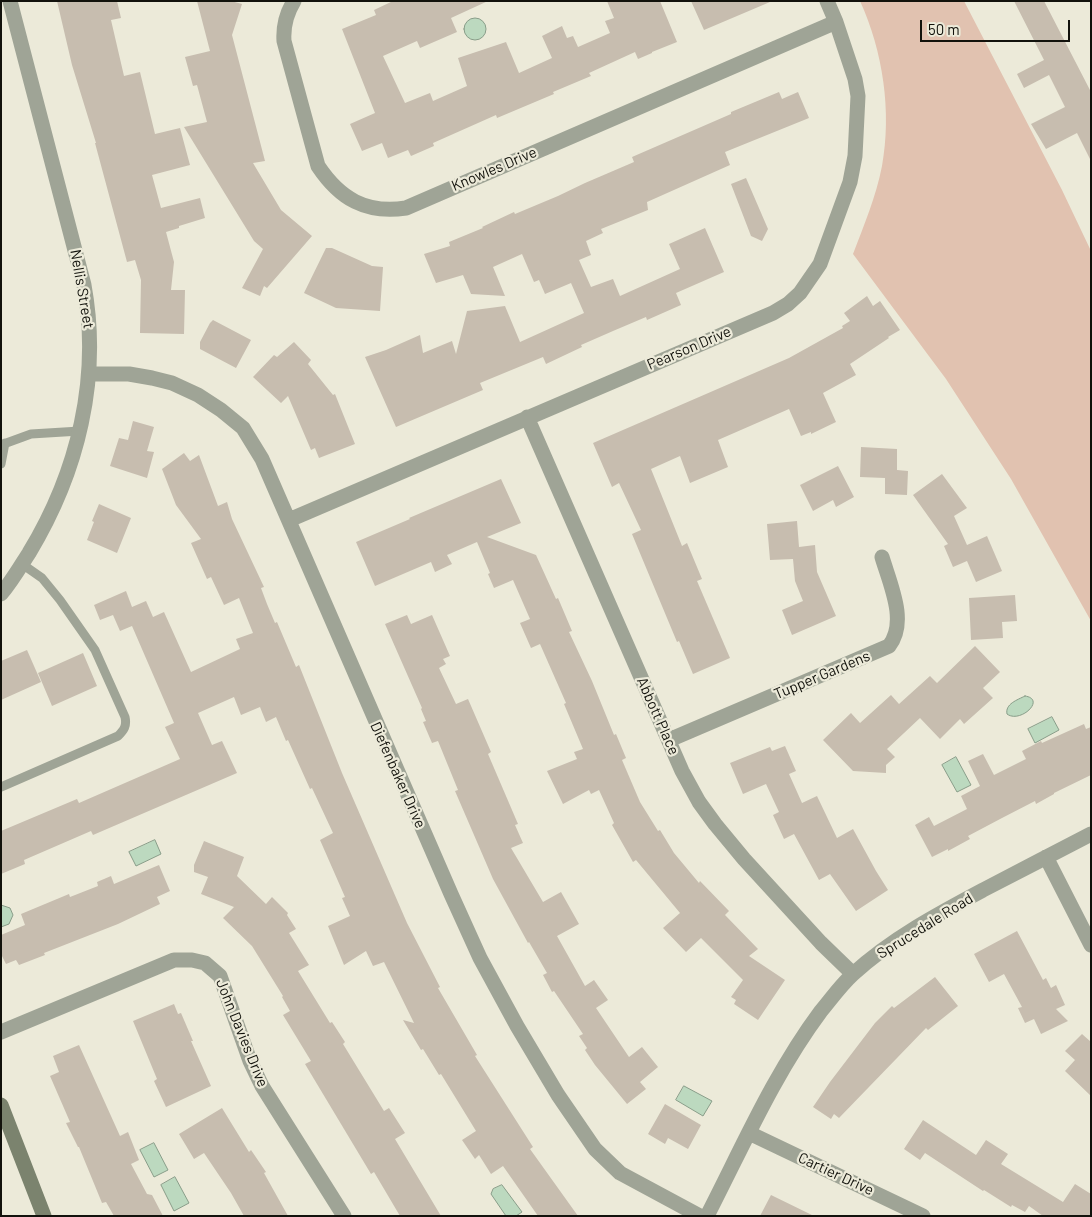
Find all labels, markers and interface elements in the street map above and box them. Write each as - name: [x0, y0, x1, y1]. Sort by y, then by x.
- scale bar: [922, 10, 1072, 42]
- text: 50 m: [928, 20, 960, 38]
- street label: Knowles Drive: [449, 143, 539, 195]
- street label: Nellis Street: [66, 248, 98, 330]
- street label: Pearson Drive: [644, 322, 734, 374]
- street label: Tupper Gardens: [771, 647, 873, 703]
- street label: Abbott Place: [633, 674, 683, 758]
- street label: Diefenbaker Drive: [366, 719, 430, 831]
- street label: Sprucedale Road: [874, 889, 976, 963]
- street label: John Davies Drive: [212, 976, 272, 1090]
- street label: Cartier Drive: [795, 1149, 877, 1199]

